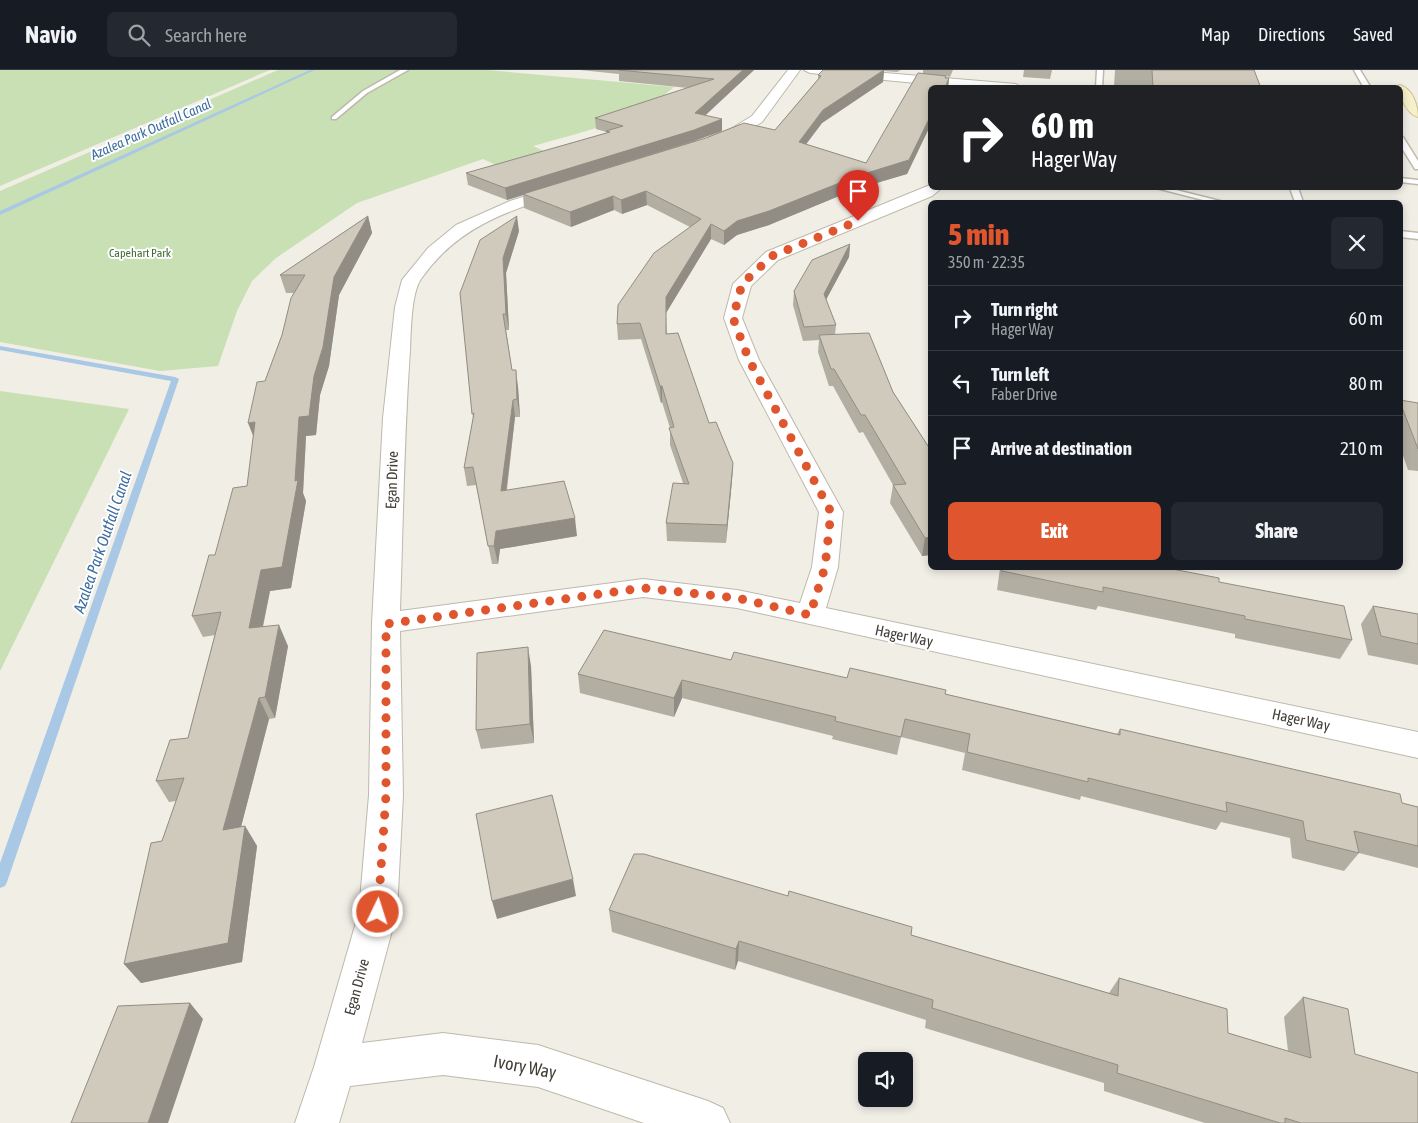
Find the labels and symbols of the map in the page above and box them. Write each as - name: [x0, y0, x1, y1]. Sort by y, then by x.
- water label: Azalea Park Outfall Canal: [87, 95, 214, 163]
- pin: [837, 170, 879, 221]
- park label: Capehart Park: [109, 246, 172, 260]
- street label: Egan Drive: [382, 451, 401, 509]
- water label: Azalea Park Outfall Canal: [69, 469, 135, 616]
- street label: Hager Way: [874, 621, 935, 650]
- street label: Hager Way: [1271, 705, 1332, 734]
- position arrow: [351, 885, 403, 937]
- street label: Egan Drive: [341, 956, 372, 1017]
- street label: Ivory Way: [492, 1050, 558, 1083]

